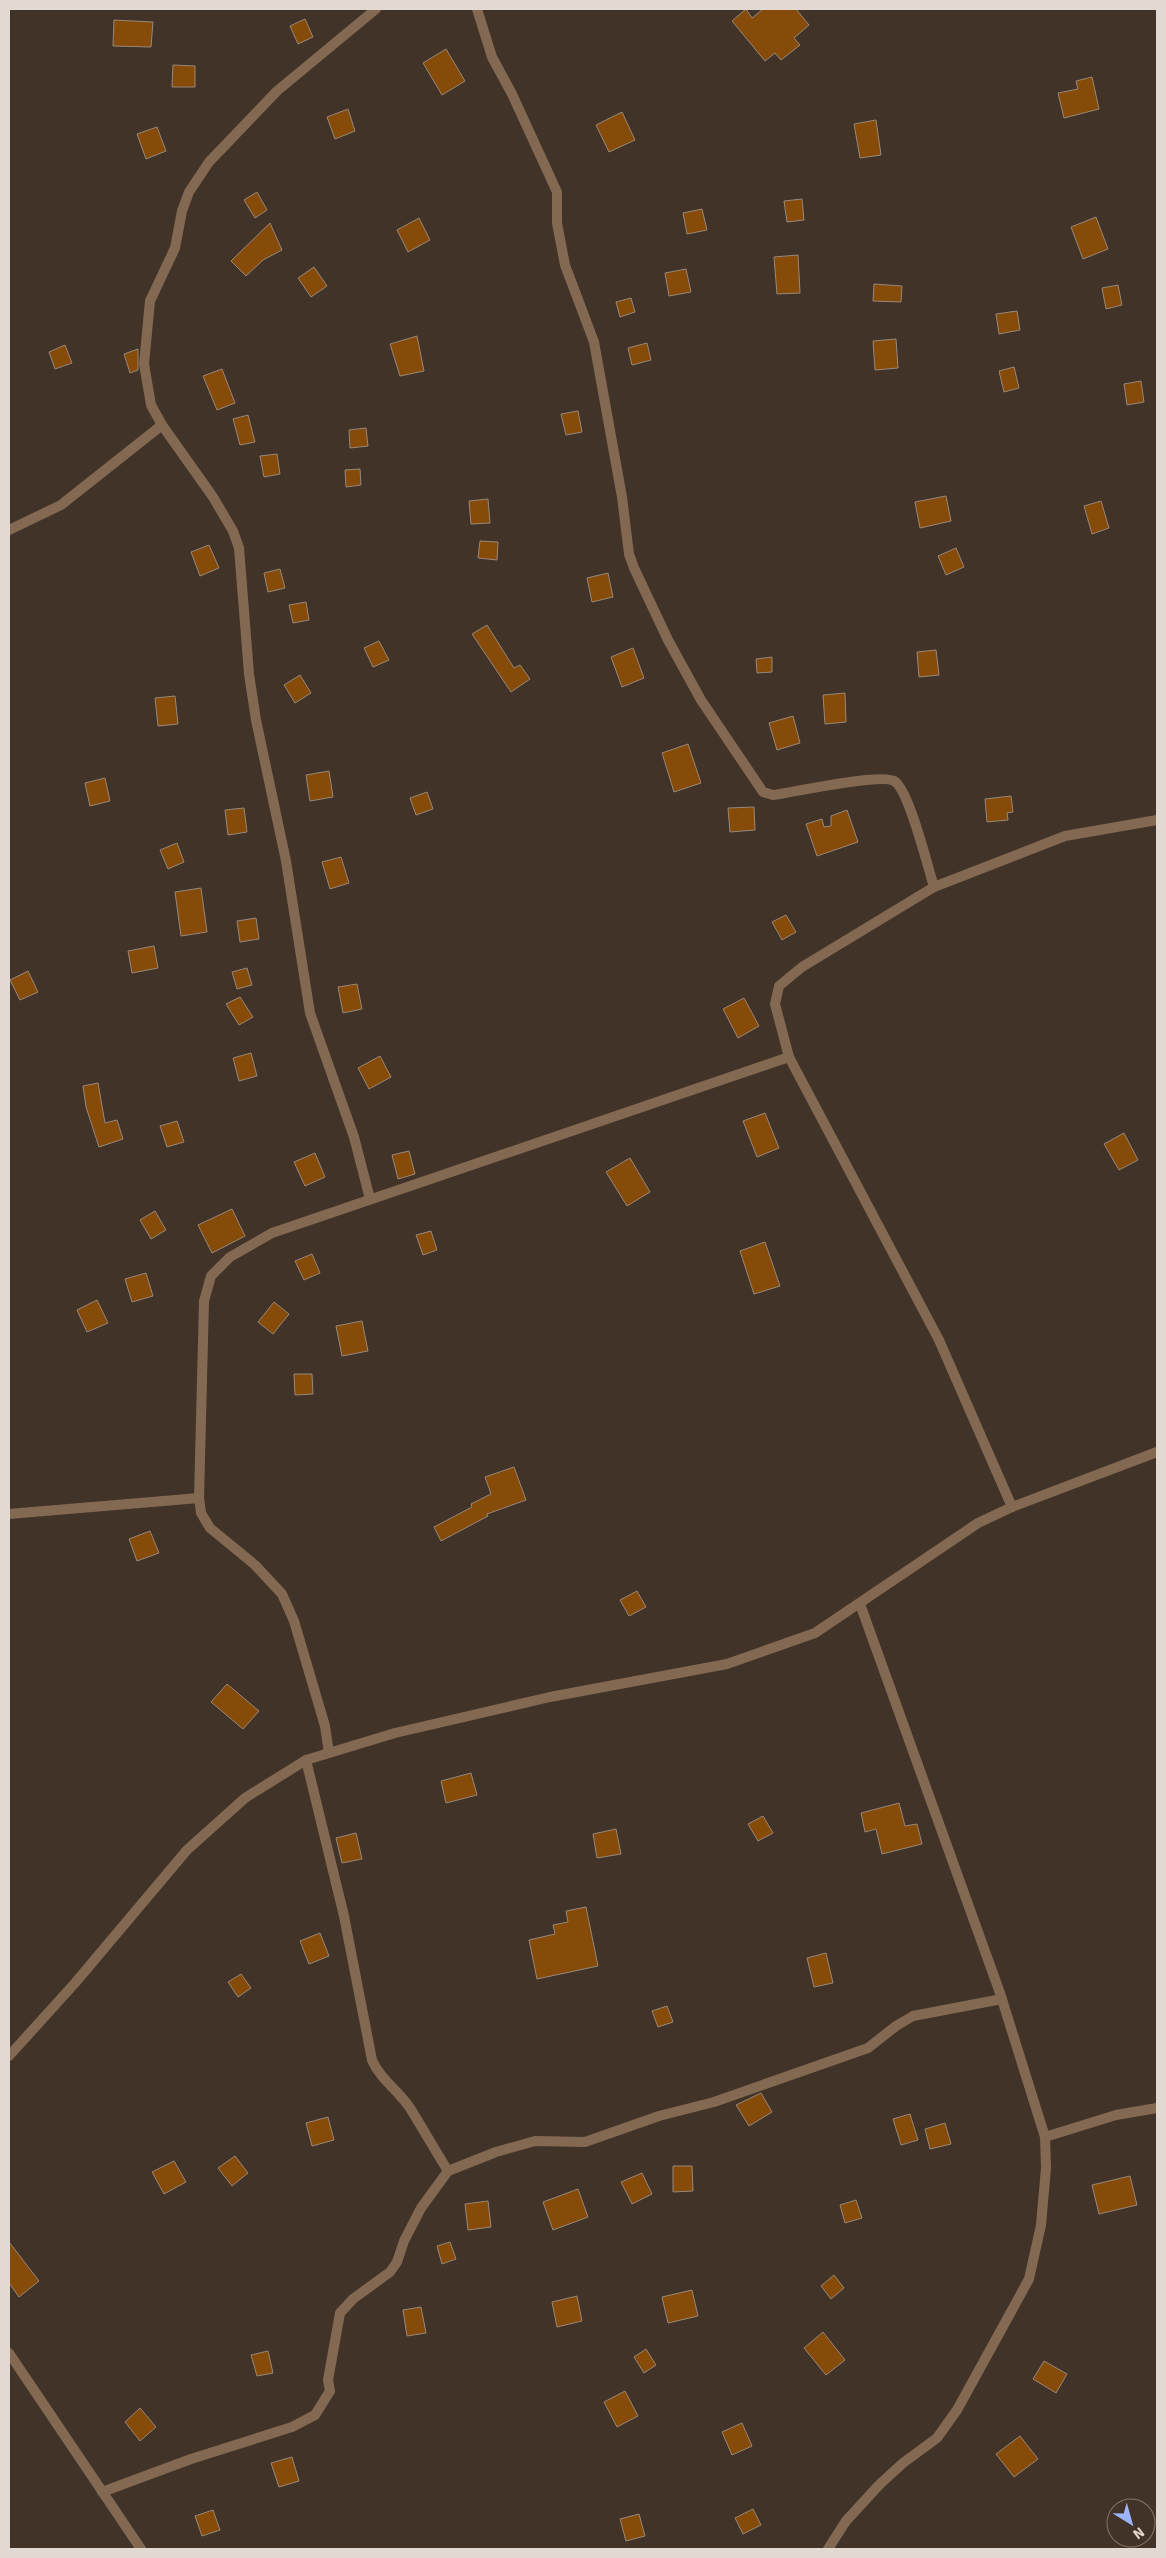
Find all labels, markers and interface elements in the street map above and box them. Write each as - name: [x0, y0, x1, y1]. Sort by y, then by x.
- north arrow: [1106, 2498, 1156, 2548]
- text: N: [1130, 2523, 1148, 2543]

